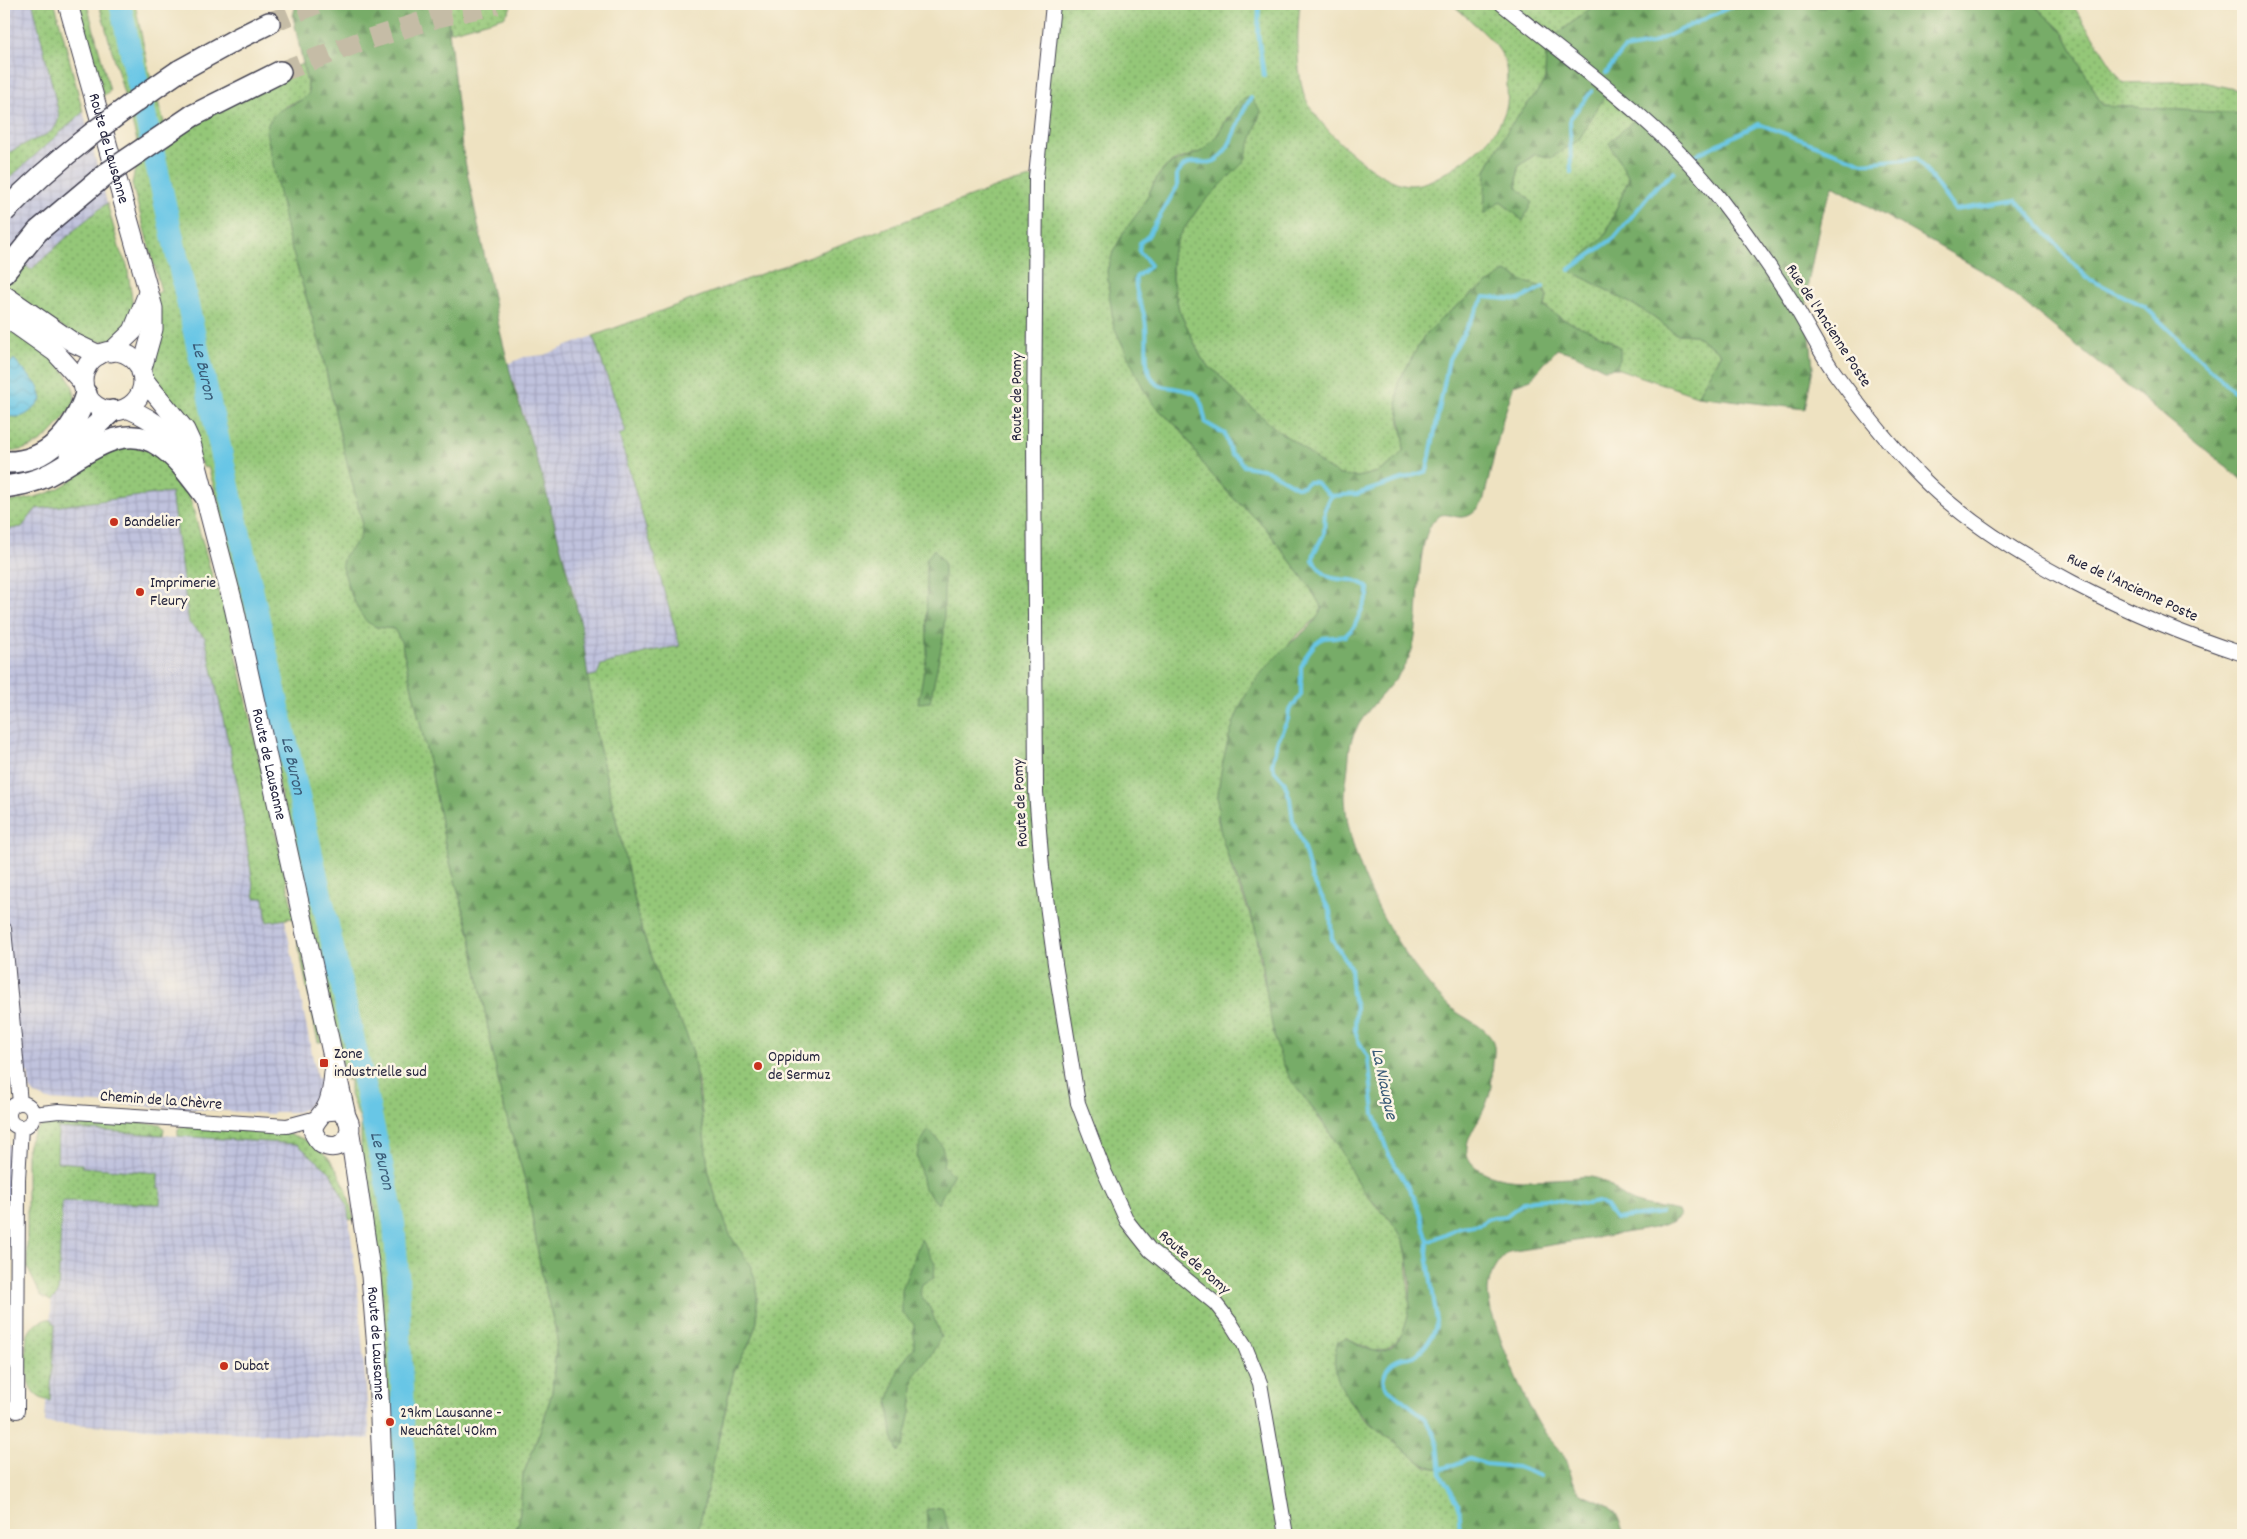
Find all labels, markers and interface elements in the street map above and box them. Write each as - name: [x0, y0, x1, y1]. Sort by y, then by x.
- street label: Route de Lausanne: [82, 91, 135, 206]
- street label: Rue de l'Ancienne Poste: [1780, 260, 1876, 392]
- water label: Le Buron: [184, 339, 222, 403]
- street label: Route de Pomy: [1006, 352, 1029, 441]
- place label: Bandelier: [124, 511, 181, 534]
- marker: Bandelier: [108, 516, 120, 528]
- street label: Rue de l'Ancienne Poste: [2063, 547, 2201, 629]
- place label: Imprimerie Fleury: [150, 572, 216, 613]
- marker: Imprimerie Fleury: [134, 586, 146, 598]
- street label: Route de Lausanne: [245, 706, 292, 822]
- water label: Le Buron: [273, 734, 311, 798]
- street label: Route de Pomy: [1007, 758, 1035, 848]
- place label: Zone industrielle sud: [334, 1043, 427, 1084]
- place label: Oppidum de Sermuz: [768, 1046, 830, 1087]
- water label: La Niauque: [1363, 1046, 1403, 1123]
- marker: Zone industrielle sud: [318, 1057, 330, 1069]
- marker: Oppidum de Sermuz: [752, 1060, 764, 1072]
- street label: Chemin de la Chèvre: [99, 1085, 223, 1117]
- water label: Le Buron: [363, 1129, 400, 1193]
- street label: Route de Pomy: [1153, 1225, 1235, 1301]
- street label: Route de Lausanne: [360, 1286, 391, 1401]
- place label: Dubat: [234, 1355, 270, 1378]
- marker: Dubat: [218, 1360, 230, 1372]
- place label: 29km Lausanne - Neuchâtel 40km: [400, 1402, 502, 1443]
- marker: 29km Lausanne - Neuchâtel 40km: [384, 1416, 396, 1428]

